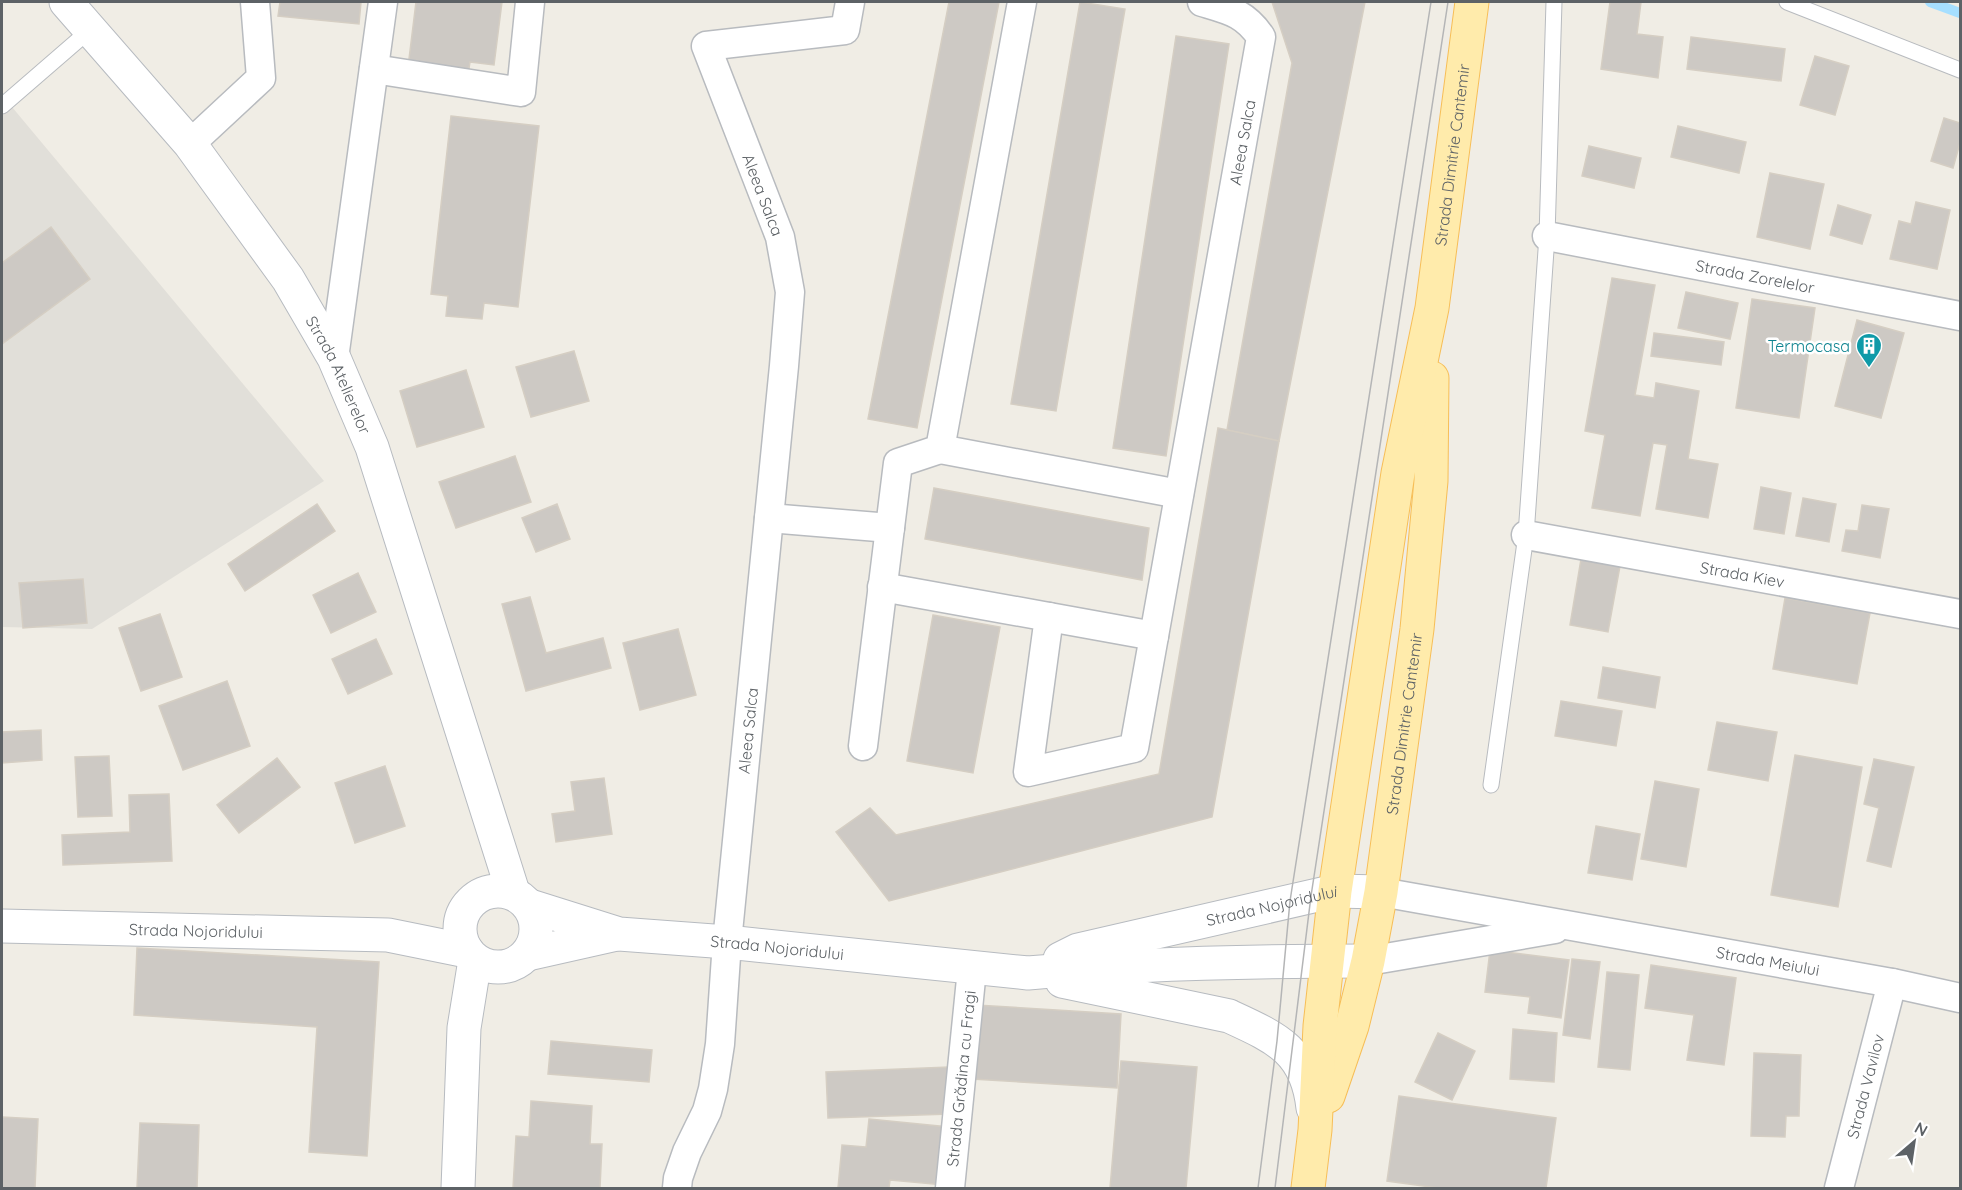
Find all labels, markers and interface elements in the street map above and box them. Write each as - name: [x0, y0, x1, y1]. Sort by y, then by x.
- street label: Strada Dimitrie Cantemir: [1430, 63, 1474, 247]
- street label: Aleea Salca: [1225, 98, 1260, 187]
- street label: Aleea Salca: [738, 151, 788, 239]
- street label: Strada Zorelelor: [1694, 255, 1816, 298]
- street label: Strada Atelierelor: [302, 312, 375, 437]
- building icon: Termocasa: [1854, 331, 1884, 369]
- place label: Termocasa: [1767, 336, 1850, 356]
- street label: Strada Kiev: [1699, 557, 1786, 592]
- street label: Strada Dimitrie Cantemir: [1382, 632, 1426, 816]
- street label: Aleea Salca: [734, 687, 762, 775]
- street label: Strada Nojoridului: [1204, 881, 1337, 930]
- street label: Strada Nojoridului: [129, 919, 263, 942]
- street label: Strada Nojoridului: [710, 931, 845, 964]
- street label: Strada Meiului: [1715, 942, 1821, 980]
- street label: Strada Grădina cu Fragi: [942, 990, 980, 1168]
- street label: Strada Vavilov: [1842, 1032, 1888, 1141]
- north arrow: [1884, 1112, 1944, 1172]
- text: N: [1911, 1117, 1931, 1140]

